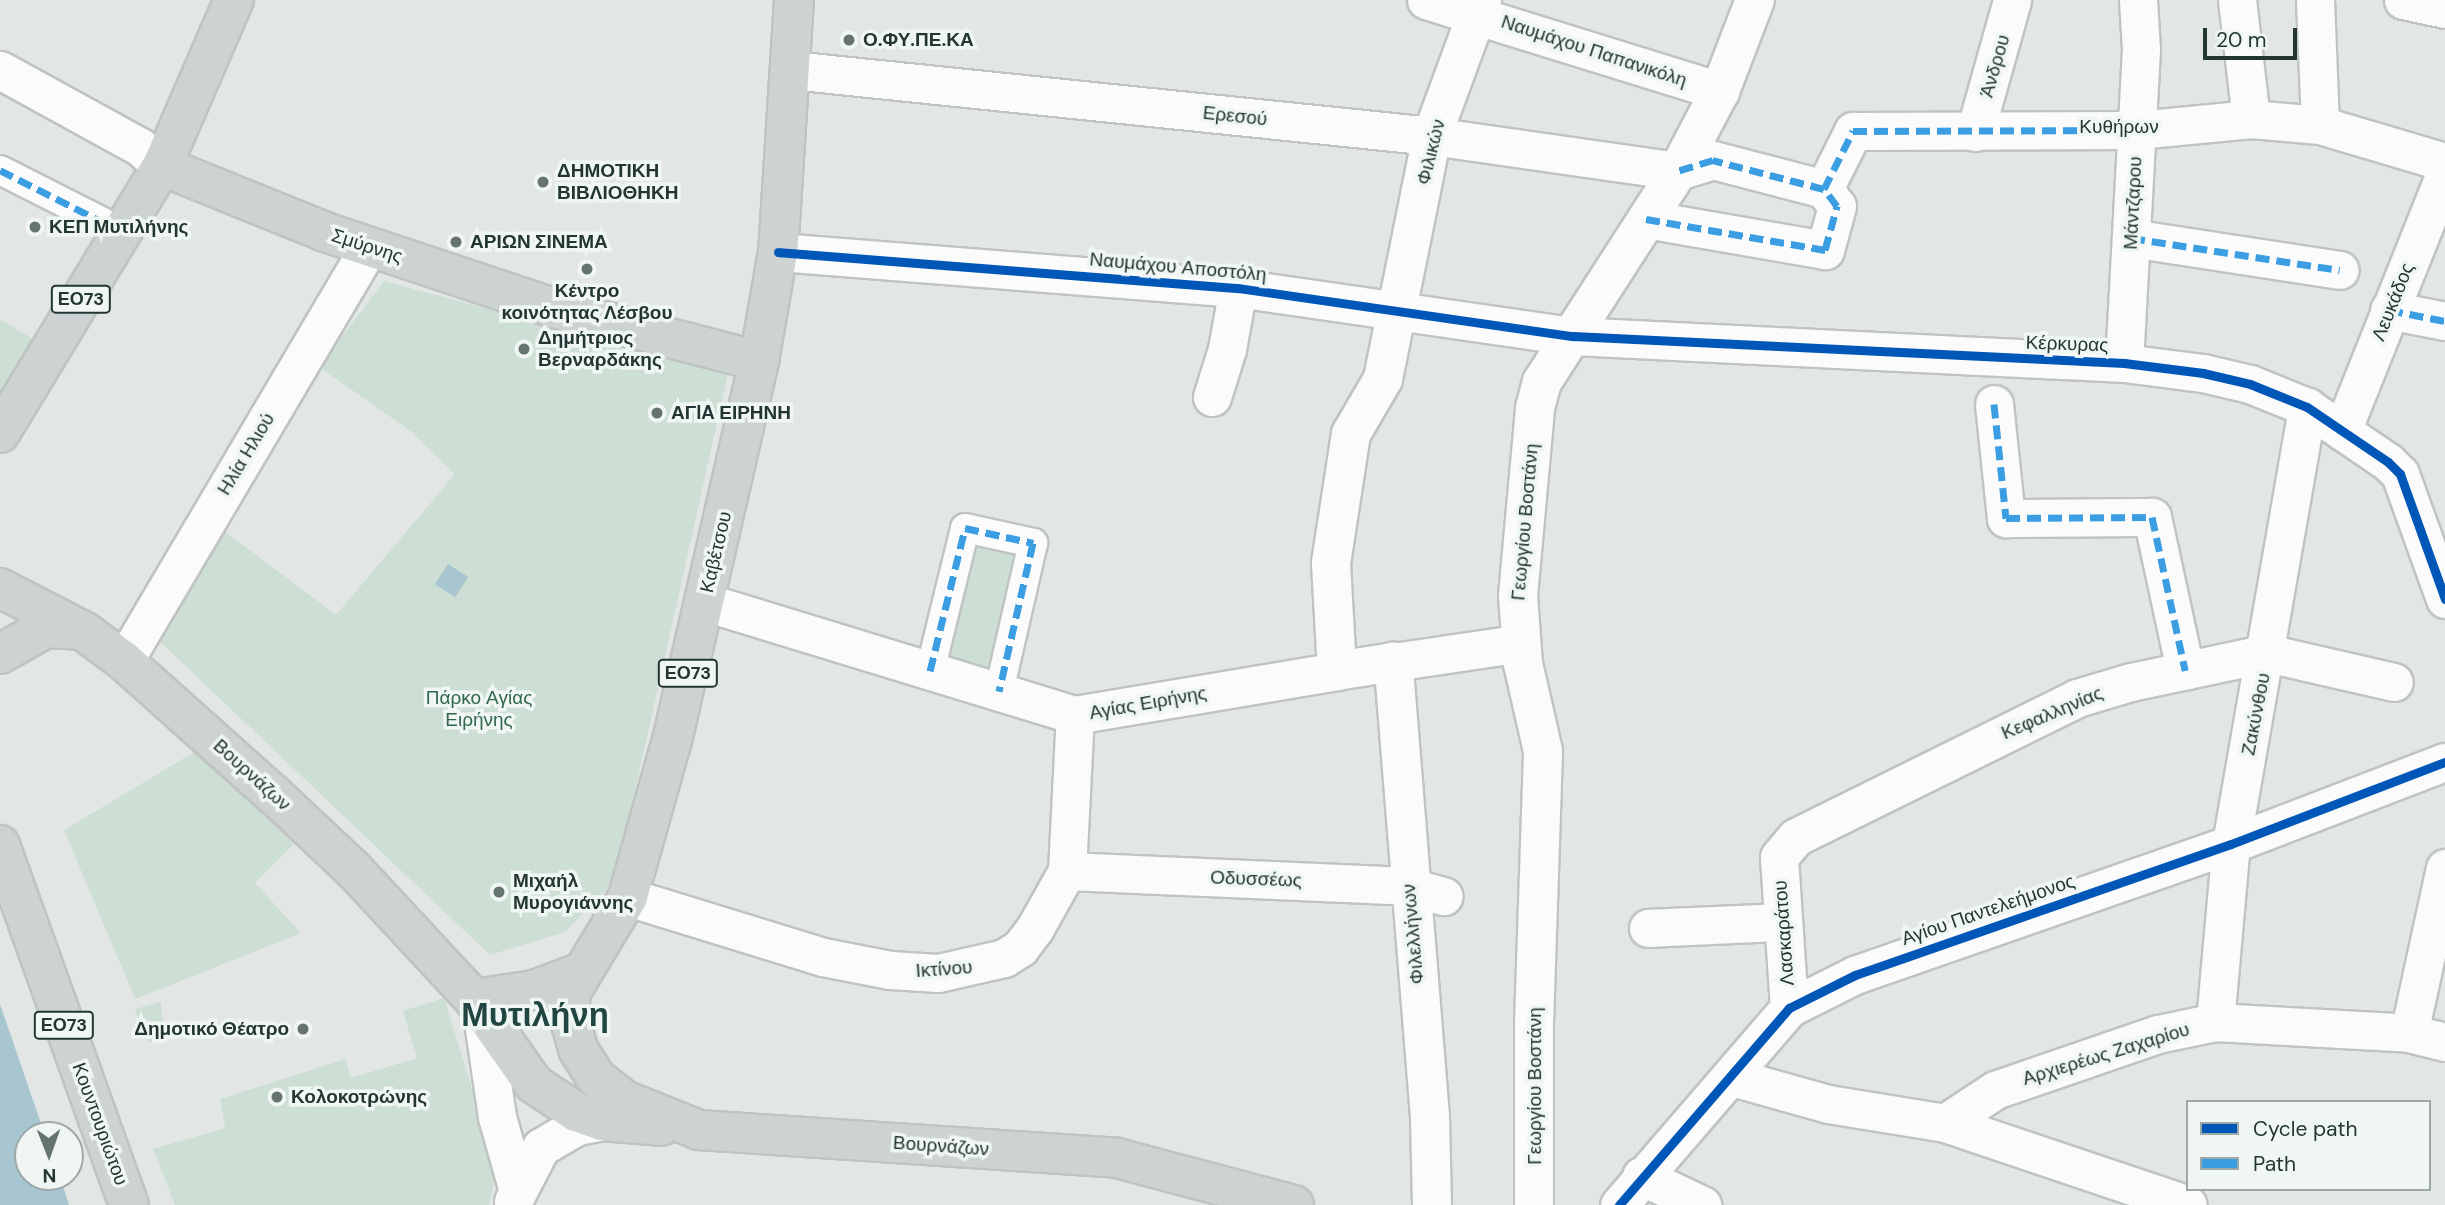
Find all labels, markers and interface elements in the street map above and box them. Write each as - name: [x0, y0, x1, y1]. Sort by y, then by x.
- street label: Ναυμάχου Παπανικόλη: [1498, 10, 1690, 92]
- scale bar: [2207, 14, 2302, 58]
- text: 20 m: [2216, 26, 2267, 54]
- place label: Ο.ΦΥ.ΠΕ.ΚΑ: [863, 29, 974, 51]
- marker: Ο.ΦΥ.ΠΕ.ΚΑ: [841, 32, 857, 48]
- street label: Άνδρου: [1975, 32, 2015, 100]
- street label: Ερεσού: [1202, 101, 1268, 131]
- street label: Κυθήρων: [2079, 116, 2159, 138]
- street label: Φιλικών: [1412, 117, 1450, 187]
- street label: Μάντζαρου: [2119, 156, 2147, 250]
- place label: ΔΗΜΟΤΙΚΗ ΒΙΒΛΙΟΘΗΚΗ: [557, 160, 678, 204]
- marker: ΔΗΜΟΤΙΚΗ ΒΙΒΛΙΟΘΗΚΗ: [535, 174, 551, 190]
- place label: ΚΕΠ Μυτιλήνης: [49, 216, 188, 238]
- marker: ΚΕΠ Μυτιλήνης: [27, 219, 43, 235]
- street label: Σμύρνης: [329, 224, 405, 268]
- place label: ΑΡΙΩΝ ΣΙΝΕΜΑ: [470, 231, 608, 253]
- marker: ΑΡΙΩΝ ΣΙΝΕΜΑ: [448, 234, 464, 250]
- street label: Ναυμάχου Αποστόλη: [1089, 248, 1267, 286]
- street label: Λευκάδος: [2367, 260, 2419, 344]
- marker: Κέντρο κοινότητας Λέσβου: [579, 261, 595, 277]
- place label: Κέντρο κοινότητας Λέσβου: [501, 280, 673, 324]
- road number: ΕΟ73: [50, 284, 112, 314]
- place label: Δημήτριος Βερναρδάκης: [538, 327, 662, 371]
- street label: Κέρκυρας: [2025, 331, 2109, 357]
- marker: Δημήτριος Βερναρδάκης: [516, 341, 532, 357]
- place label: ΑΓIA ΕΙΡΗΝΗ: [671, 402, 791, 424]
- marker: ΑΓIA ΕΙΡΗΝΗ: [649, 405, 665, 421]
- street label: Ηλία Ηλιού: [213, 409, 279, 499]
- street label: Γεωργίου Βοστάνη: [1507, 443, 1543, 601]
- street label: Καβέτσου: [696, 509, 736, 595]
- road number: ΕΟ73: [656, 658, 720, 688]
- street label: Ζακύνθου: [2237, 671, 2275, 757]
- street label: Αγίας Ειρήνης: [1088, 681, 1208, 725]
- street label: Κεφαλληνίας: [1998, 681, 2106, 745]
- park label: Πάρκο Αγίας Ειρήνης: [426, 687, 532, 731]
- street label: Βουρνάζων: [209, 734, 295, 816]
- street label: Οδυσσέως: [1210, 866, 1302, 892]
- place label: Μιχαήλ Μυρογιάννης: [513, 870, 633, 914]
- street label: Αγίου Παντελεήμονος: [1898, 870, 2078, 950]
- street label: Λασκαράτου: [1769, 880, 1799, 986]
- street label: Φιλελλήνων: [1397, 883, 1429, 985]
- marker: Μιχαήλ Μυρογιάννης: [491, 884, 507, 900]
- street label: Ικτίνου: [915, 956, 973, 982]
- district label: Μυτιλήνη: [461, 995, 609, 1035]
- street label: Γεωργίου Βοστάνη: [1524, 1007, 1546, 1165]
- road number: ΕΟ73: [32, 1010, 96, 1040]
- place label: Δημοτικό Θέατρο: [134, 1018, 289, 1040]
- street label: Αρχιερέως Ζαχαρίου: [2020, 1018, 2192, 1090]
- marker: Δημοτικό Θέατρο: [295, 1021, 311, 1037]
- street label: Κουντουριώτου: [67, 1060, 133, 1188]
- place label: Κολοκοτρώνης: [291, 1086, 427, 1108]
- marker: Κολοκοτρώνης: [269, 1089, 285, 1105]
- legend: [2186, 1100, 2431, 1191]
- text: Cycle path: [2253, 1115, 2358, 1143]
- north arrow: [14, 1121, 84, 1191]
- street label: Βουρνάζων: [892, 1131, 990, 1161]
- text: Path: [2253, 1150, 2296, 1178]
- text: N: [42, 1163, 56, 1188]

